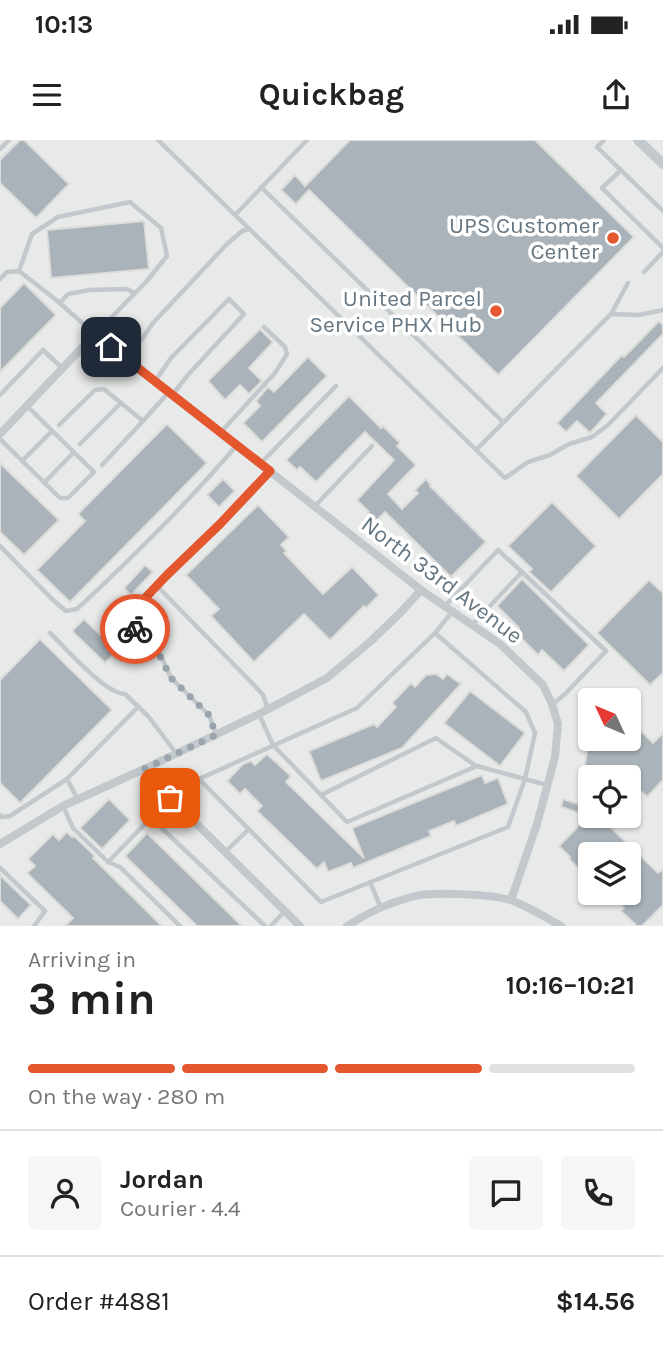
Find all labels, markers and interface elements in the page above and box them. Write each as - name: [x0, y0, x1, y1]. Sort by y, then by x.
- text: 10:13: [35, 9, 93, 40]
- icon: menu: [28, 76, 66, 114]
- text: Quickbag: [259, 76, 404, 113]
- icon: share: [597, 76, 635, 114]
- place label: UPS Customer Center: [449, 212, 600, 265]
- marker: UPS Customer Center: [605, 230, 621, 246]
- place label: United Parcel Service PHX Hub: [309, 285, 482, 338]
- marker: United Parcel Service PHX Hub: [488, 303, 504, 319]
- pin: [81, 317, 141, 377]
- icon: home: [92, 328, 130, 366]
- street label: North 33rd Avenue: [356, 511, 528, 649]
- courier: [100, 594, 170, 664]
- icon: bike: [116, 610, 154, 648]
- north arrow: [578, 688, 640, 751]
- map controls: [578, 688, 641, 905]
- button: locate: [578, 765, 641, 828]
- pin: [140, 768, 200, 828]
- icon: bag: [151, 779, 189, 817]
- button: layers: [578, 842, 641, 905]
- text: Arriving in: [28, 946, 136, 973]
- text: 10:16–10:21: [506, 970, 635, 1001]
- text: 3 min: [28, 972, 156, 1026]
- text: On the way · 280 m: [28, 1083, 225, 1110]
- button: person: [28, 1156, 102, 1230]
- button: chat: [469, 1156, 543, 1230]
- button: phone: [561, 1156, 635, 1230]
- text: Jordan: [120, 1164, 204, 1195]
- text: Courier · 4.4: [120, 1195, 241, 1222]
- text: Order #4881: [28, 1286, 170, 1317]
- text: $14.56: [556, 1286, 635, 1317]

